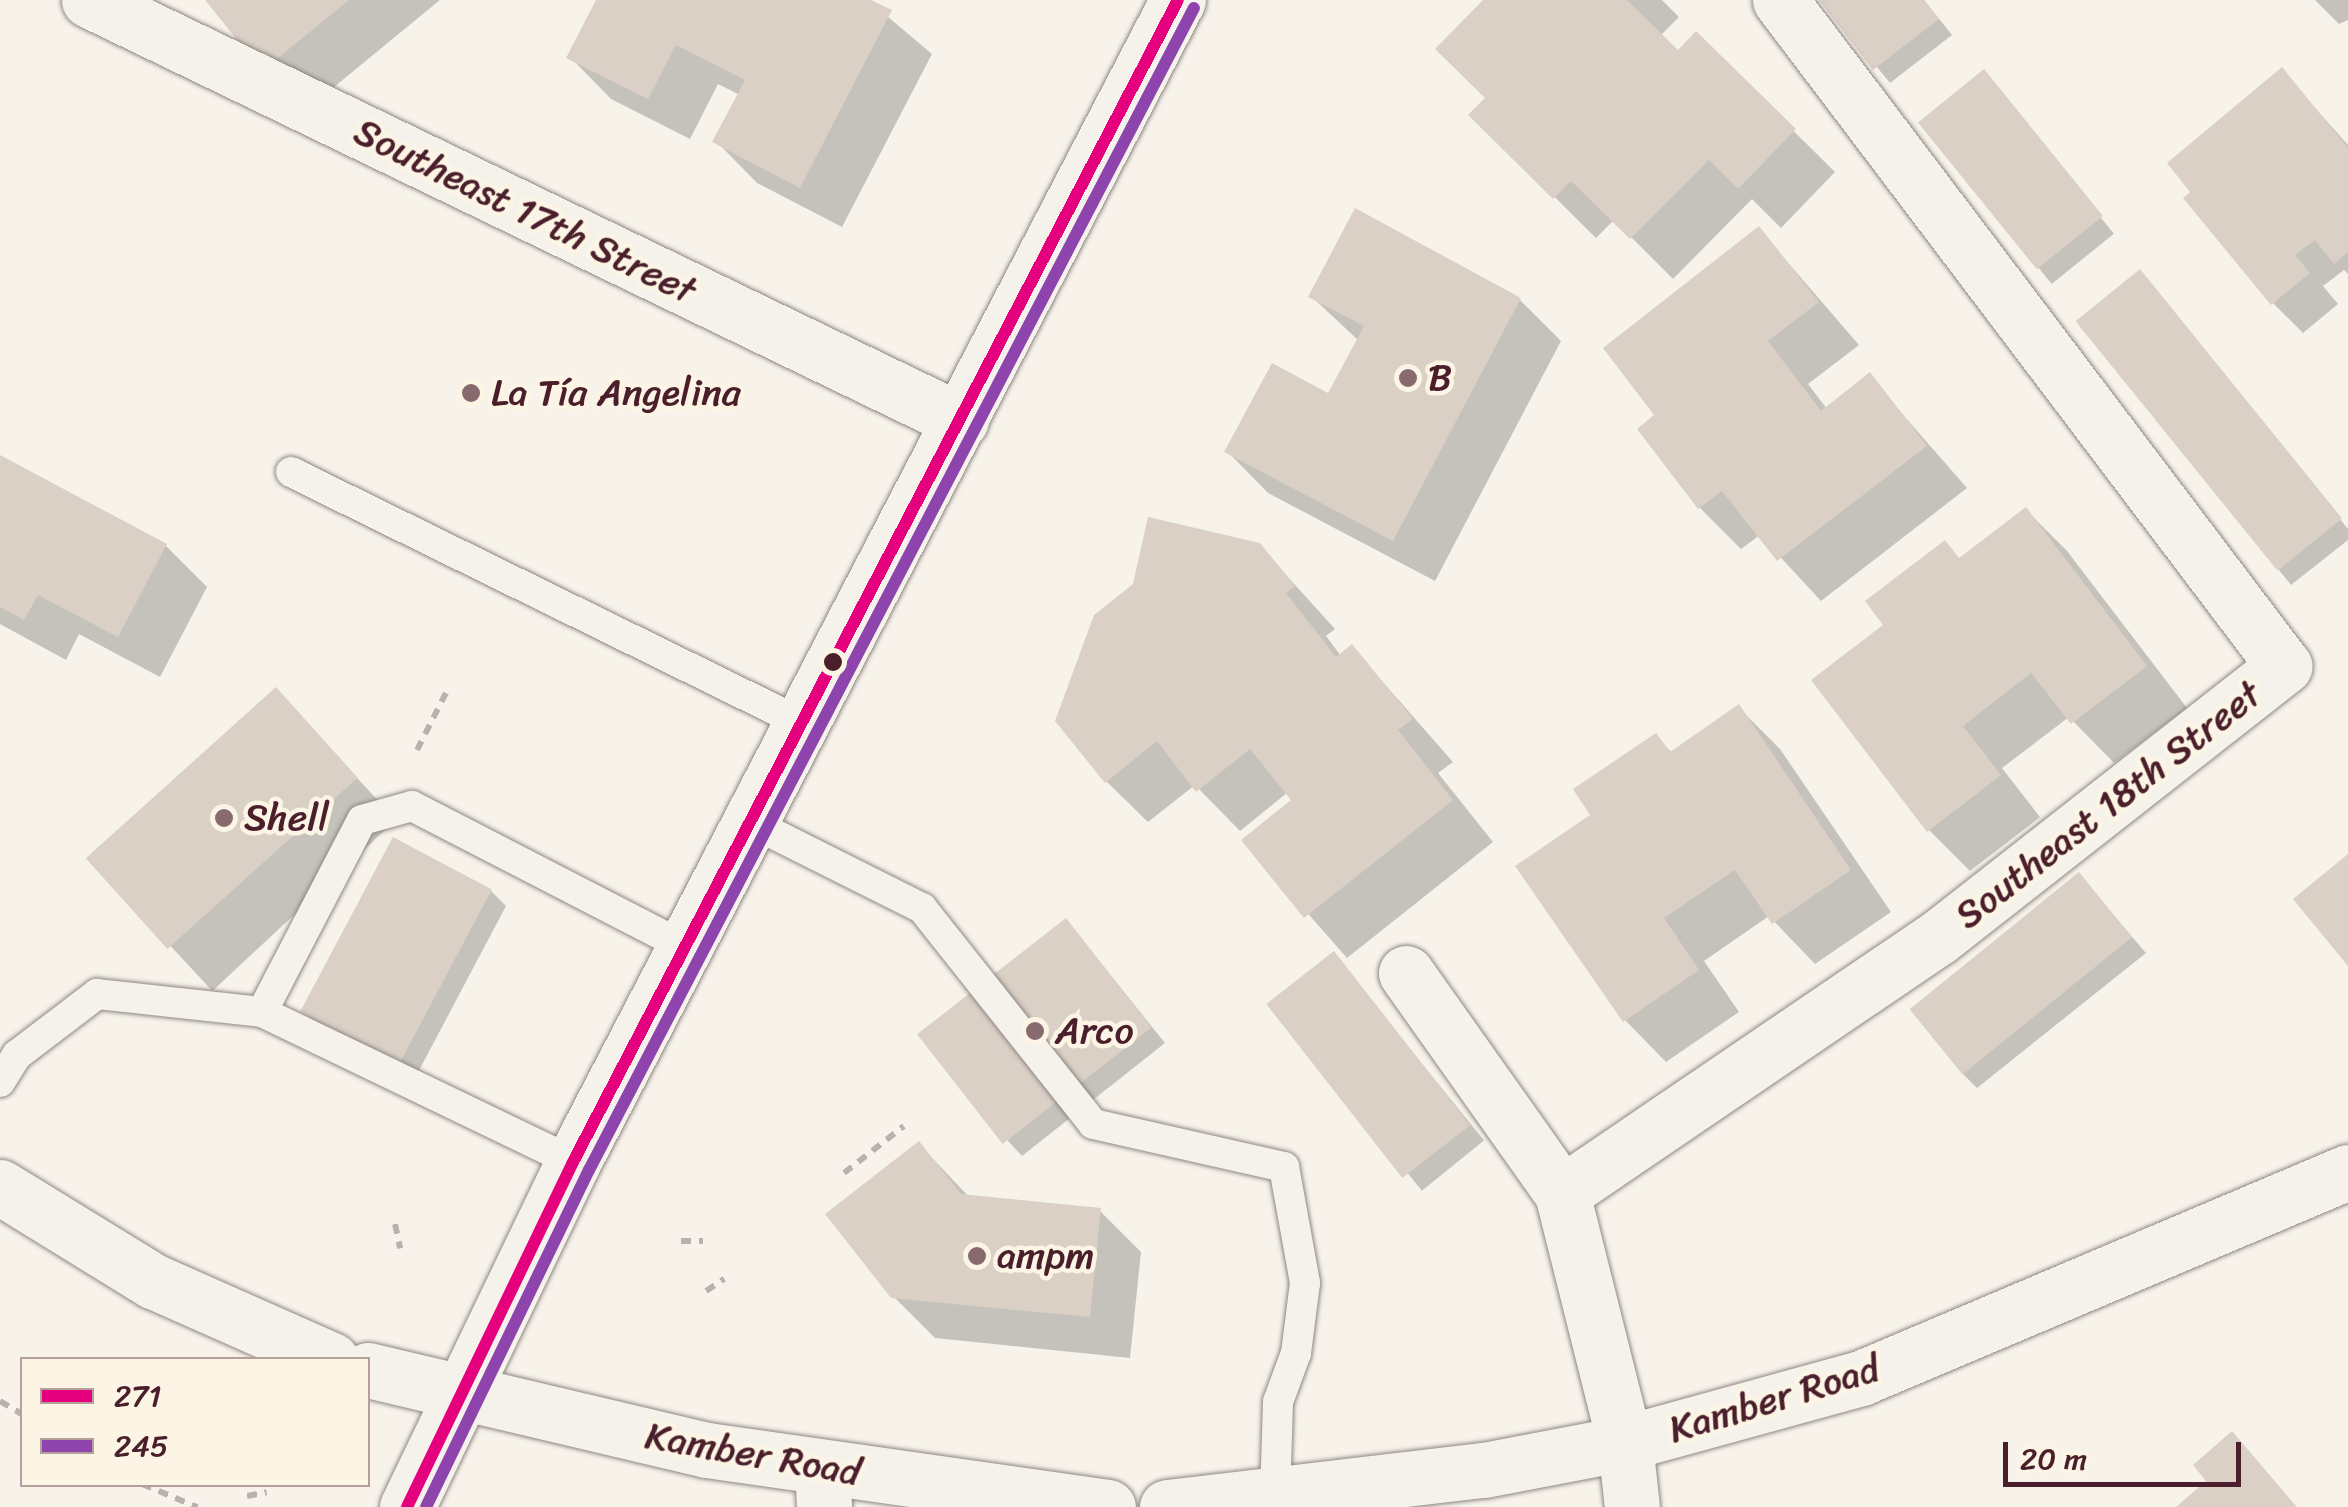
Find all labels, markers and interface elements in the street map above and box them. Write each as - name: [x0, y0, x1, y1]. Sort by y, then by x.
- street label: Southeast 17th Street: [347, 108, 703, 314]
- place label: B: [1428, 355, 1452, 401]
- marker: B: [1397, 367, 1419, 389]
- place label: La Tía Angelina: [491, 370, 743, 416]
- marker: La Tía Angelina: [460, 382, 482, 404]
- unlabelled marker: [823, 652, 843, 672]
- street label: Southeast 18th Street: [1946, 671, 2270, 939]
- place label: Shell: [244, 795, 329, 841]
- marker: Shell: [213, 807, 235, 829]
- place label: Arco: [1055, 1008, 1134, 1054]
- marker: Arco: [1024, 1020, 1046, 1042]
- place label: ampm: [997, 1233, 1095, 1279]
- marker: ampm: [966, 1245, 988, 1267]
- street label: Kamber Road: [1663, 1345, 1885, 1453]
- legend: [20, 1357, 370, 1487]
- text: 271: [114, 1369, 161, 1423]
- street label: Kamber Road: [642, 1413, 864, 1495]
- text: 245: [114, 1419, 168, 1473]
- scale bar: [2008, 1422, 2246, 1484]
- text: 20 m: [2020, 1432, 2087, 1486]

